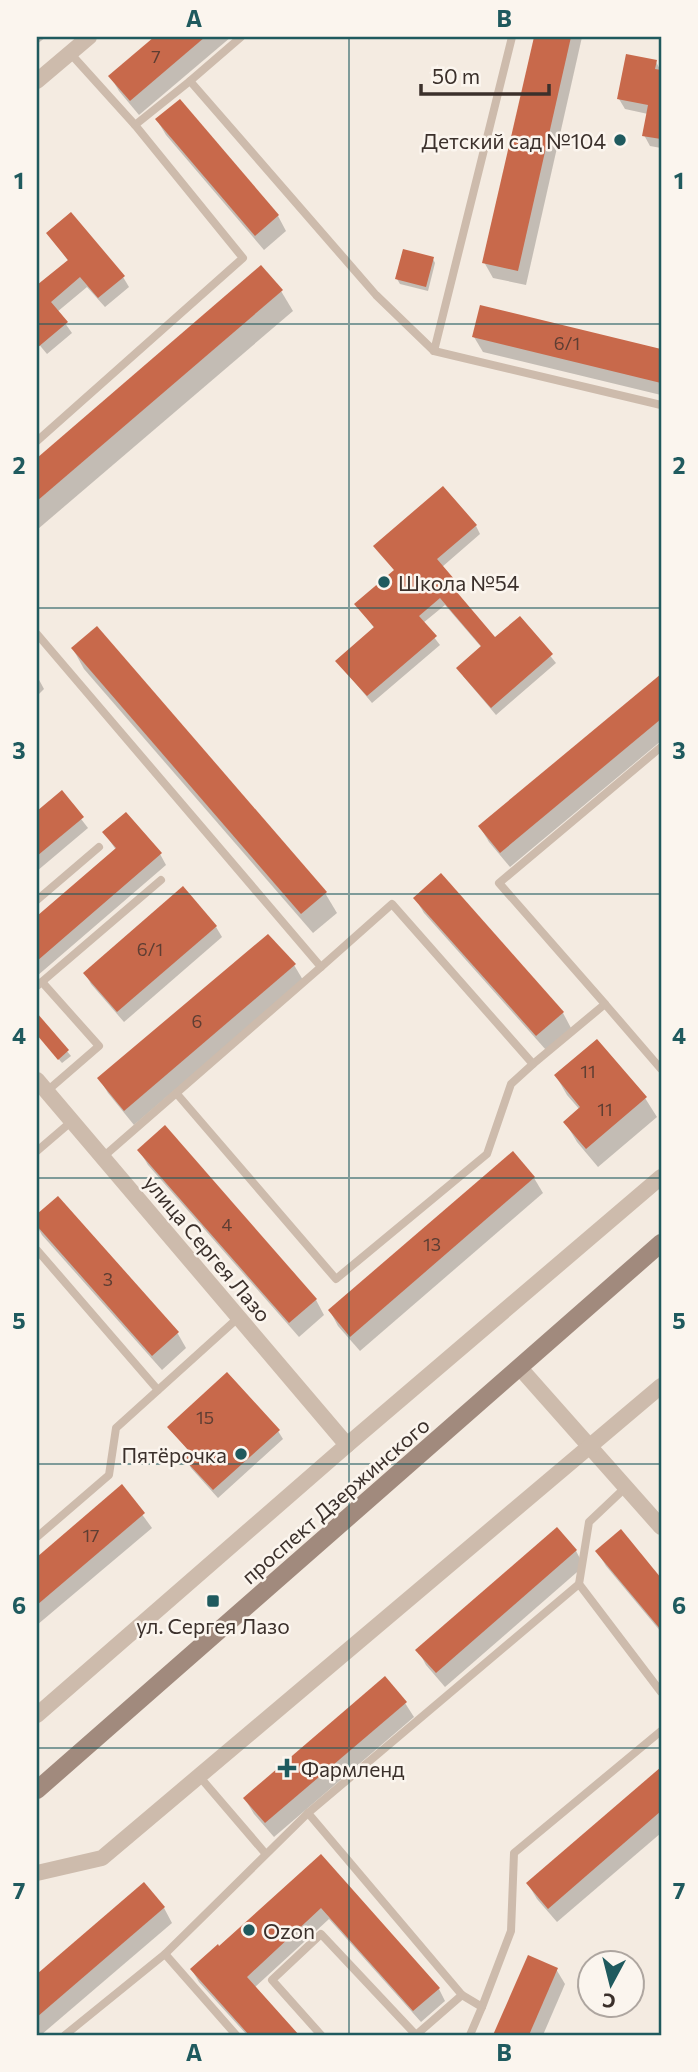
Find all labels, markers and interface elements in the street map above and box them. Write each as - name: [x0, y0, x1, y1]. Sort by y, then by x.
- text: A: [186, 4, 203, 32]
- text: B: [496, 4, 512, 32]
- house number: 7: [151, 45, 161, 67]
- scale bar: [421, 52, 549, 96]
- text: 50 m: [432, 63, 480, 88]
- place label: Детский сад №104: [422, 128, 606, 153]
- marker: Детский сад №104: [612, 132, 628, 148]
- text: 1: [14, 166, 24, 194]
- text: 1: [674, 166, 684, 194]
- house number: 6/1: [554, 332, 580, 354]
- text: 2: [12, 451, 26, 479]
- text: 2: [672, 451, 686, 479]
- place label: Школа №54: [398, 570, 520, 595]
- marker: Школа №54: [376, 574, 392, 590]
- text: 3: [12, 736, 26, 764]
- text: 3: [672, 736, 686, 764]
- house number: 6/1: [137, 938, 163, 960]
- house number: 6: [192, 1010, 202, 1032]
- text: 4: [12, 1021, 26, 1049]
- text: 4: [672, 1021, 686, 1049]
- house number: 11: [580, 1060, 596, 1082]
- house number: 11: [597, 1098, 613, 1120]
- street label: улица Сергея Лазо: [139, 1170, 277, 1326]
- house number: 4: [222, 1213, 233, 1235]
- house number: 13: [423, 1233, 441, 1255]
- house number: 3: [103, 1268, 113, 1290]
- text: 5: [12, 1306, 26, 1334]
- text: 5: [672, 1306, 686, 1334]
- house number: 15: [196, 1406, 214, 1428]
- street label: проспект Дзержинского: [236, 1412, 434, 1588]
- place label: Пятёрочка: [121, 1442, 227, 1467]
- marker: Пятёрочка: [233, 1446, 249, 1462]
- house number: 17: [82, 1524, 100, 1546]
- text: 6: [12, 1591, 26, 1619]
- text: 6: [672, 1591, 686, 1619]
- marker: ул. Сергея Лазо: [205, 1593, 221, 1609]
- place label: ул. Сергея Лазо: [136, 1613, 290, 1638]
- place label: Фармленд: [301, 1756, 405, 1781]
- marker: Фармленд: [279, 1760, 295, 1776]
- text: 7: [13, 1876, 25, 1904]
- text: 7: [673, 1876, 685, 1904]
- place label: Ozon: [263, 1918, 315, 1943]
- marker: Ozon: [241, 1922, 257, 1938]
- north arrow: [576, 1950, 646, 2020]
- text: С: [601, 1989, 617, 2014]
- text: A: [186, 2038, 203, 2066]
- text: B: [496, 2038, 512, 2066]

